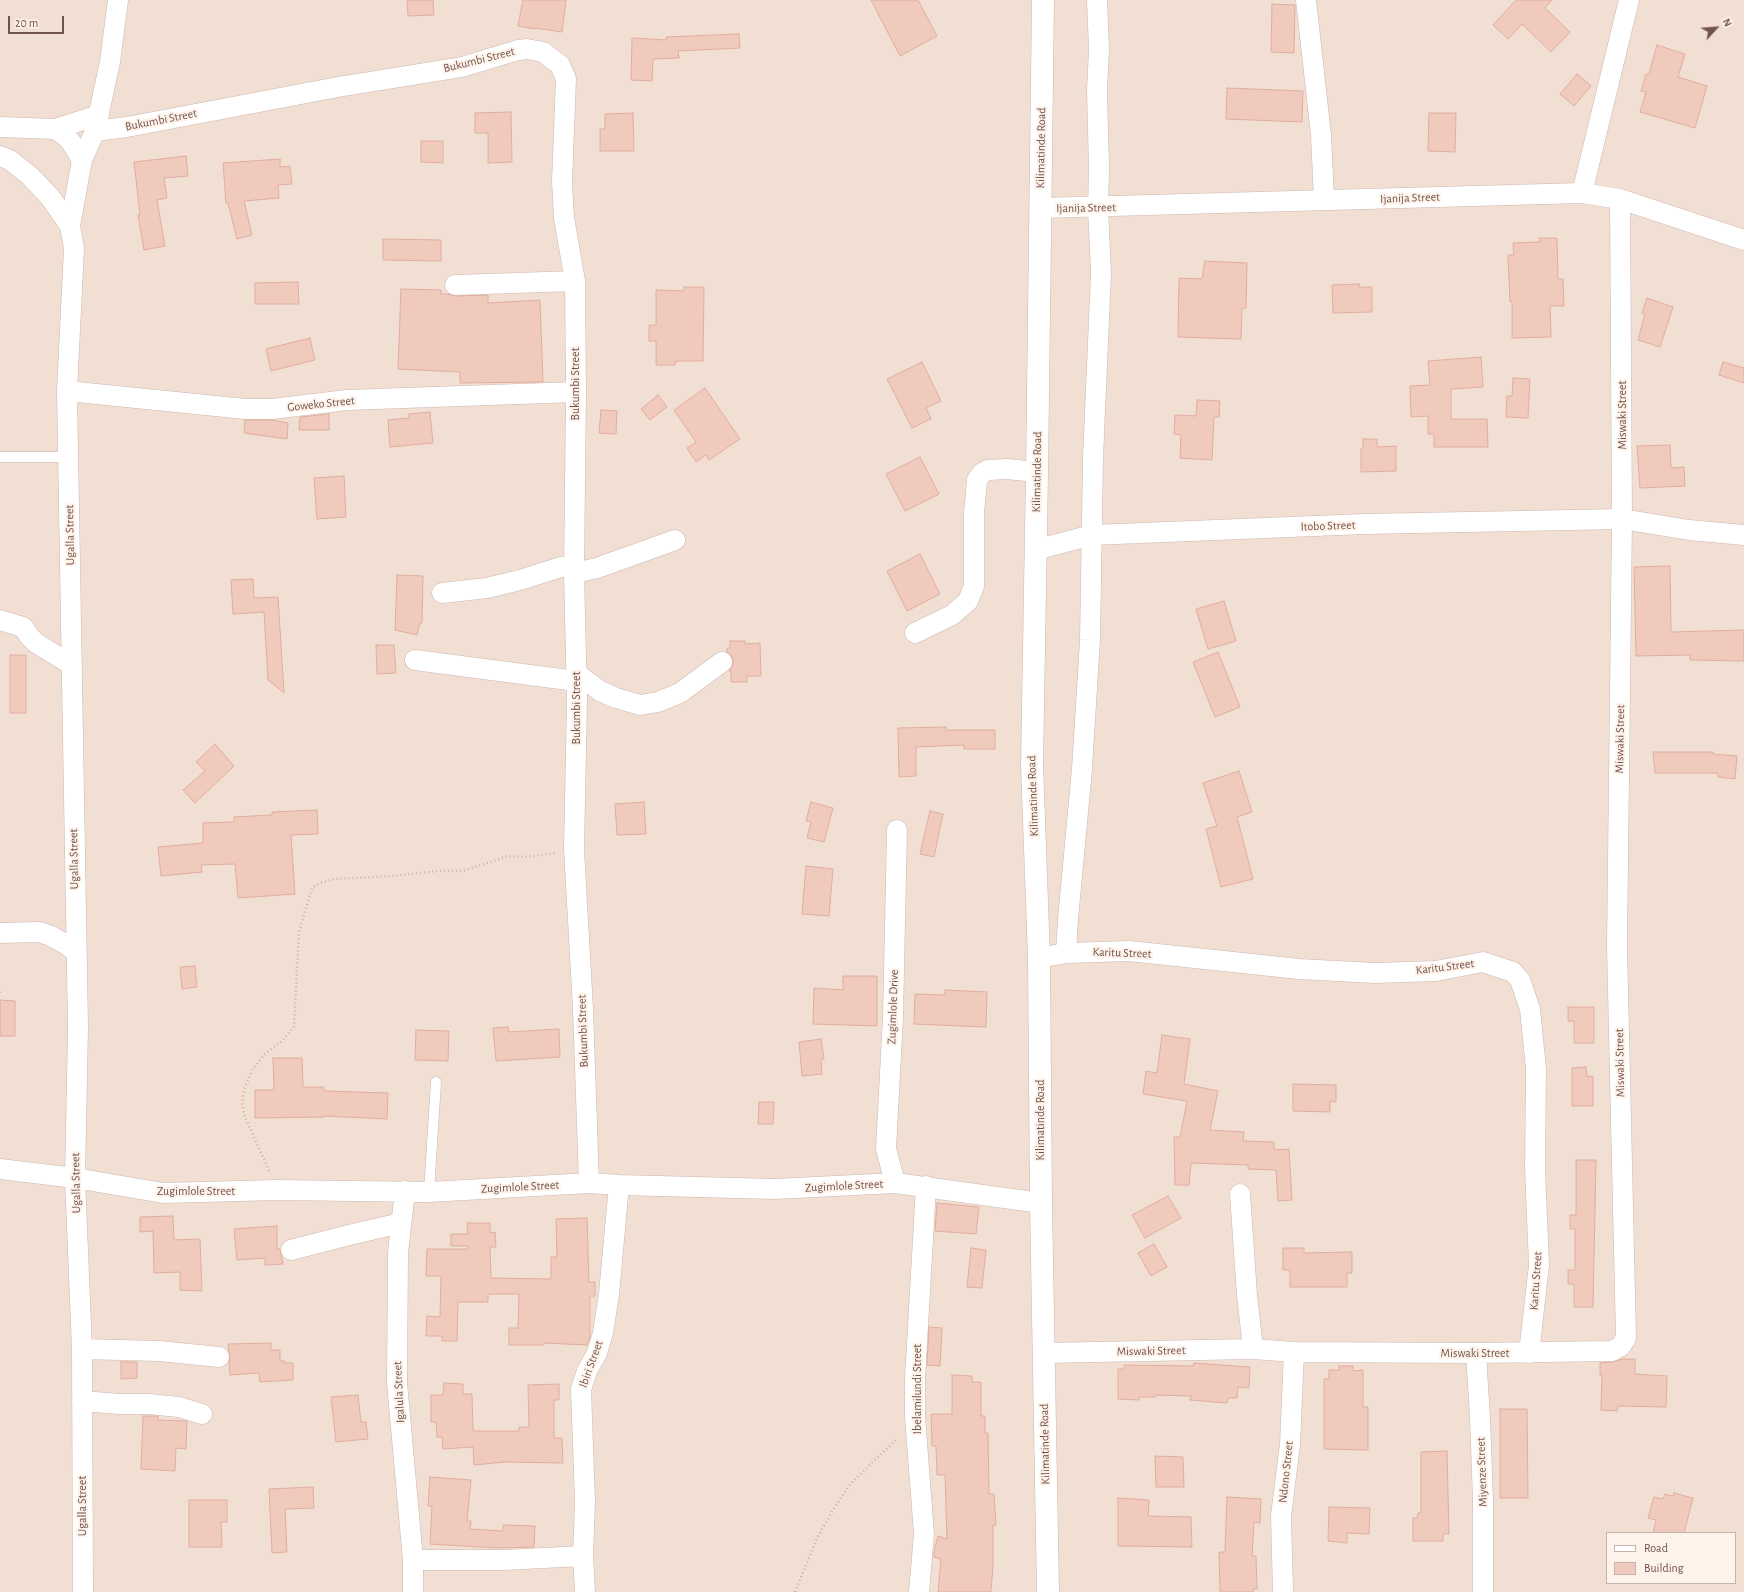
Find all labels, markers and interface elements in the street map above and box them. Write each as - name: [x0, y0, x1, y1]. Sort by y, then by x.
- scale bar: [10, 8, 66, 34]
- north arrow: [1696, 8, 1736, 48]
- text: 20 m: [15, 17, 38, 29]
- text: N: [1721, 17, 1734, 28]
- street label: Bukumbi Street: [442, 44, 516, 76]
- street label: Bukumbi Street: [124, 106, 198, 134]
- street label: Kilimatinde Road: [1033, 107, 1049, 189]
- street label: Ijanija Street: [1380, 190, 1440, 206]
- street label: Ijanija Street: [1056, 200, 1116, 216]
- street label: Bukumbi Street: [568, 348, 582, 420]
- street label: Miswaki Street: [1615, 381, 1629, 449]
- street label: Goweko Street: [287, 393, 355, 415]
- street label: Kilimatinde Road: [1029, 431, 1045, 513]
- street label: Ugalla Street: [62, 505, 78, 565]
- street label: Itobo Street: [1300, 518, 1356, 534]
- street label: Bukumbi Street: [569, 672, 583, 744]
- street label: Miswaki Street: [1612, 704, 1628, 774]
- street label: Kilimatinde Road: [1024, 755, 1042, 837]
- street label: Ugalla Street: [66, 829, 82, 889]
- street label: Karitu Street: [1092, 945, 1152, 961]
- street label: Karitu Street: [1415, 956, 1475, 978]
- street label: Zugimlole Drive: [884, 969, 902, 1045]
- street label: Bukumbi Street: [575, 994, 591, 1068]
- street label: Miswaki Street: [1612, 1028, 1628, 1098]
- street label: Kilimatinde Road: [1033, 1080, 1047, 1160]
- street label: Ugalla Street: [68, 1153, 84, 1213]
- street label: Zugimlole Street: [805, 1177, 883, 1195]
- street label: Zugimlole Street: [481, 1178, 559, 1196]
- street label: Zugimlole Street: [157, 1184, 235, 1198]
- street label: Karitu Street: [1527, 1251, 1545, 1311]
- street label: Ibiri Street: [576, 1338, 606, 1390]
- street label: Miswaki Street: [1116, 1343, 1186, 1359]
- street label: Ibelamilundi Street: [910, 1344, 924, 1434]
- street label: Miswaki Street: [1441, 1346, 1509, 1360]
- street label: Igalula Street: [390, 1361, 408, 1423]
- street label: Kilimatinde Road: [1037, 1403, 1053, 1485]
- street label: Miyenze Street: [1474, 1437, 1490, 1507]
- street label: Ndono Street: [1276, 1440, 1296, 1504]
- street label: Ugalla Street: [75, 1476, 89, 1536]
- legend: [1606, 1532, 1736, 1584]
- text: Road: [1644, 1542, 1668, 1554]
- text: Building: [1644, 1562, 1684, 1574]

